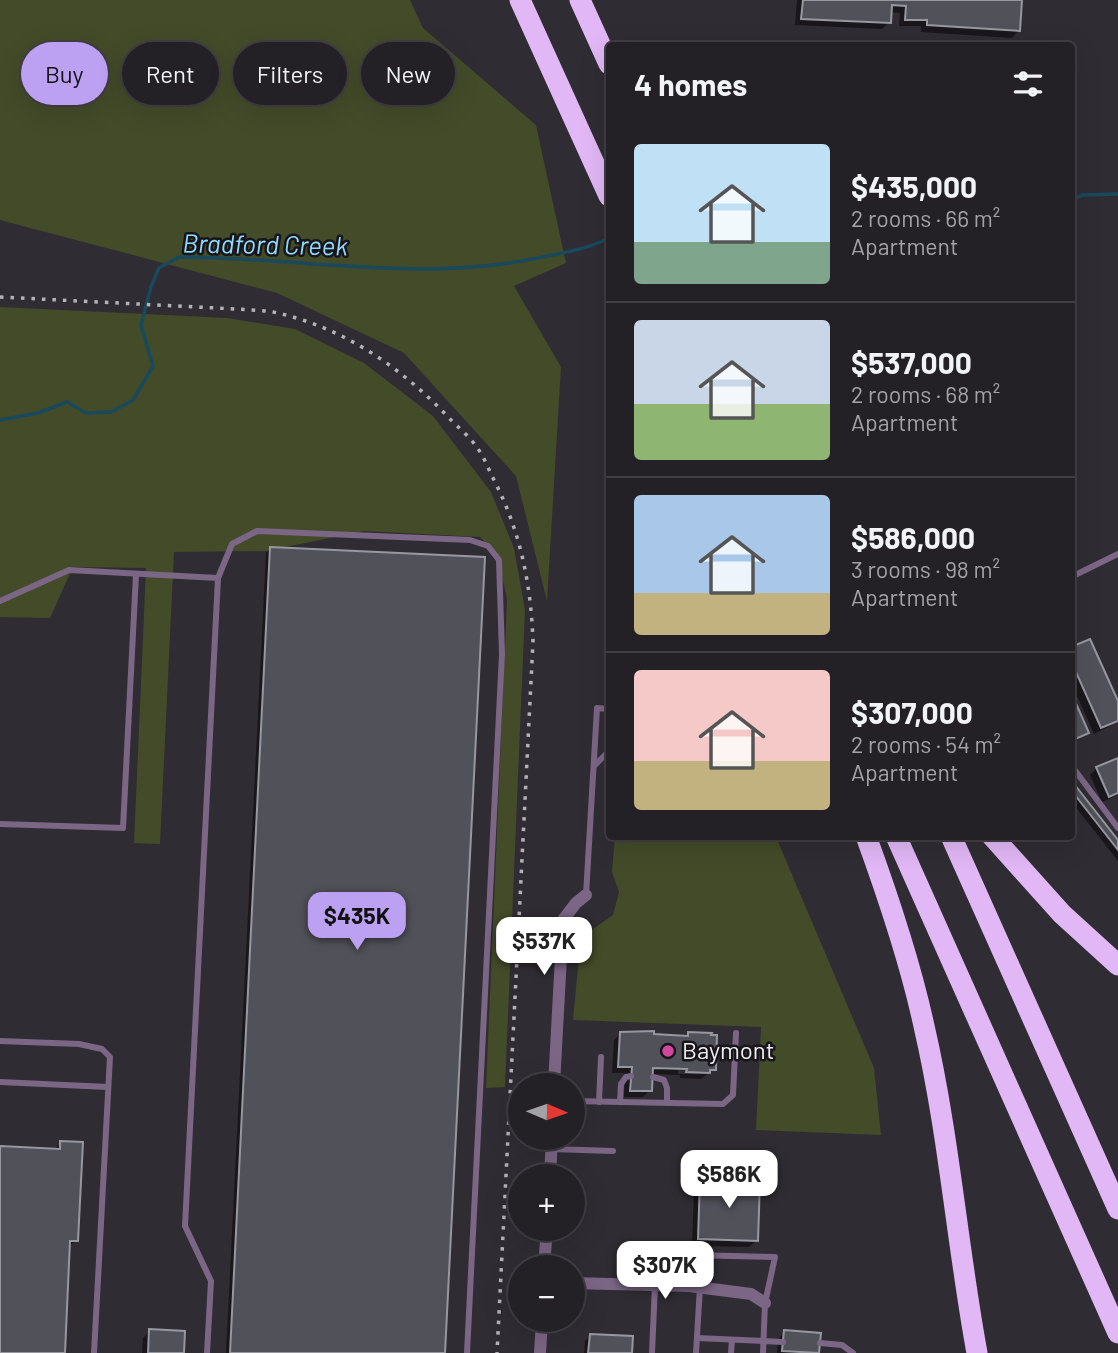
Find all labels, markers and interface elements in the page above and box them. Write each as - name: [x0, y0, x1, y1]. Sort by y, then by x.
- chip: Buy: [21, 42, 108, 105]
- chip: Rent: [122, 42, 219, 105]
- chip: Filters: [233, 42, 347, 105]
- chip: New: [361, 42, 455, 105]
- icon: filters: [1009, 65, 1047, 103]
- text: 4 homes: [634, 66, 747, 102]
- text: $435,000: [851, 168, 977, 204]
- icon: home: [690, 172, 774, 256]
- text: 2 rooms · 66 m²: [851, 204, 1000, 232]
- water label: Bradford Creek: [182, 227, 348, 260]
- text: Apartment: [851, 232, 958, 260]
- text: $537,000: [851, 344, 972, 380]
- icon: home: [690, 348, 774, 432]
- text: 2 rooms · 68 m²: [851, 380, 1000, 408]
- text: Apartment: [851, 408, 958, 436]
- text: $586,000: [851, 519, 975, 555]
- icon: home: [690, 523, 774, 607]
- text: 3 rooms · 98 m²: [851, 555, 1000, 583]
- text: Apartment: [851, 583, 958, 611]
- text: $307,000: [851, 694, 973, 730]
- icon: home: [690, 698, 774, 782]
- text: 2 rooms · 54 m²: [851, 730, 1001, 758]
- text: Apartment: [851, 758, 958, 786]
- pin: $435K: [308, 892, 406, 952]
- text: $435K: [324, 901, 390, 929]
- pin: $537K: [495, 918, 593, 977]
- text: $537K: [512, 926, 576, 954]
- place label: Baymont: [682, 1035, 775, 1064]
- marker: Baymont: [660, 1043, 676, 1059]
- north arrow: [508, 1073, 584, 1150]
- map controls: [508, 1073, 585, 1332]
- pin: $586K: [680, 1150, 778, 1210]
- text: $586K: [697, 1159, 761, 1187]
- button: +: [508, 1164, 585, 1241]
- pin: $307K: [616, 1242, 714, 1301]
- text: $307K: [633, 1250, 697, 1278]
- button: −: [508, 1255, 585, 1332]

